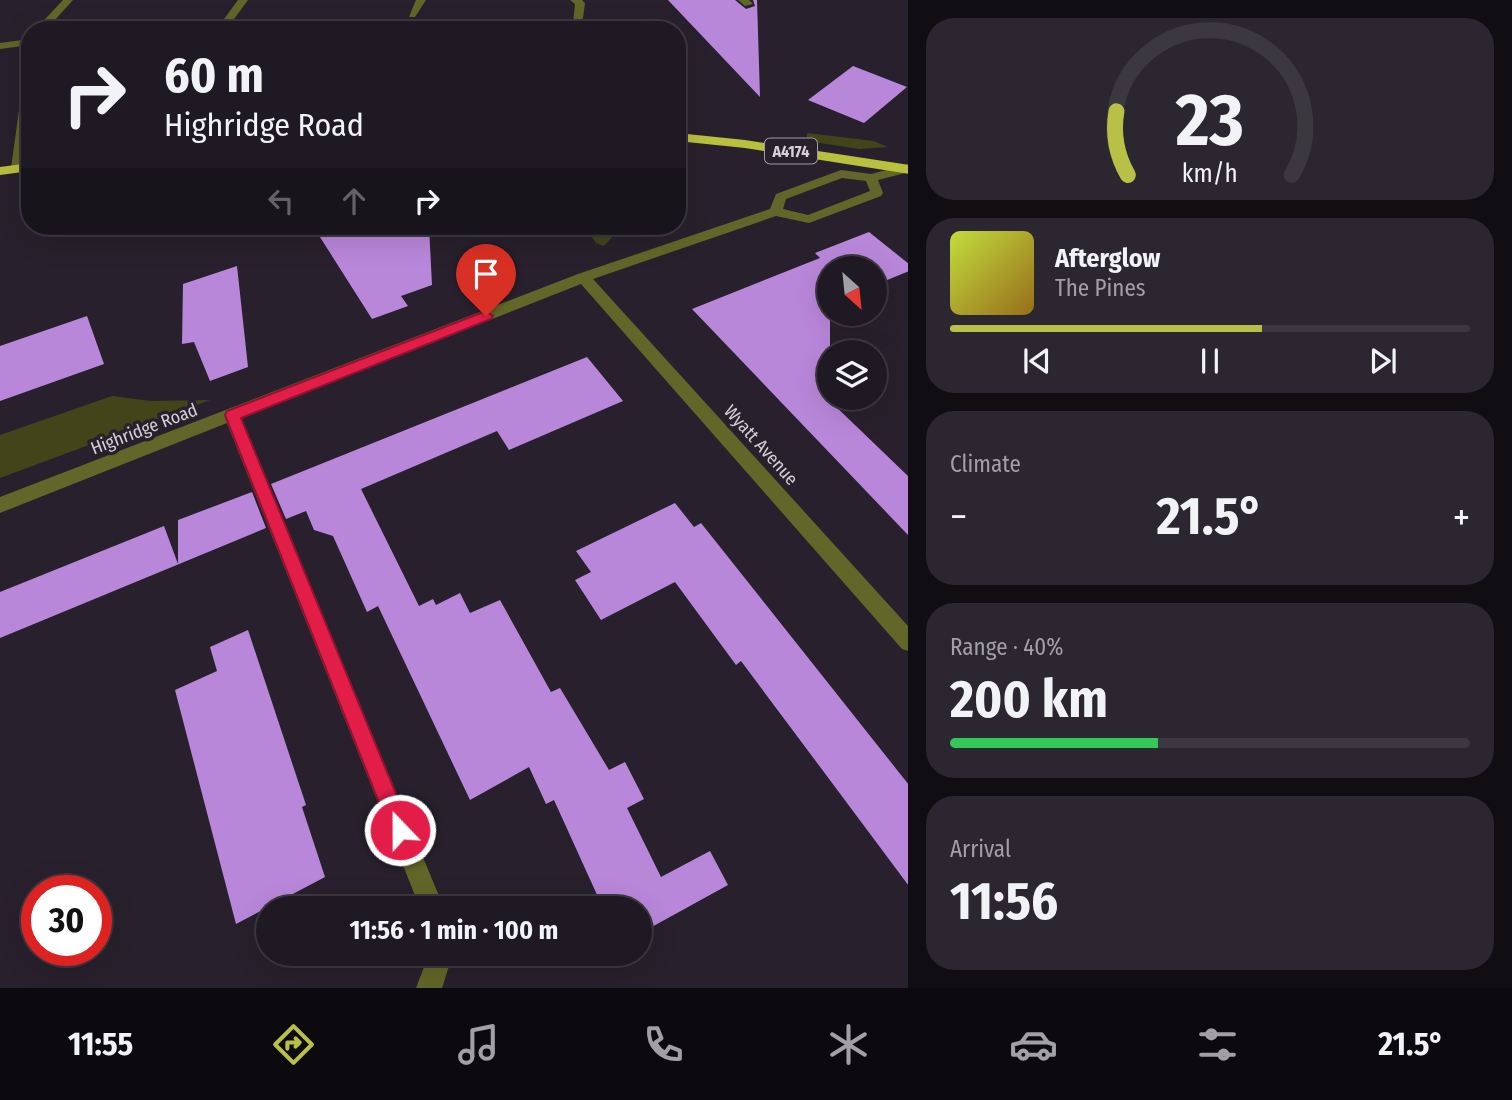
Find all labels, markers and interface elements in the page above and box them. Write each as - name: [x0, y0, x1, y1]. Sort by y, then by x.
- text: 60 m: [164, 46, 264, 105]
- icon: right: [49, 49, 140, 140]
- text: 23: [1175, 77, 1244, 164]
- text: Highridge Road: [164, 106, 364, 144]
- road number: A4174: [765, 139, 817, 164]
- text: km/h: [1182, 159, 1238, 189]
- icon: left: [262, 182, 300, 220]
- icon: ahead: [335, 182, 373, 220]
- icon: right: [408, 182, 446, 220]
- text: Afterglow: [1055, 243, 1160, 274]
- pin: [456, 244, 516, 316]
- icon: arrive: [467, 255, 505, 293]
- north arrow: [817, 256, 887, 326]
- map controls: [817, 256, 887, 410]
- text: The Pines: [1055, 274, 1146, 302]
- button: layers: [817, 340, 887, 410]
- icon: previous: [1018, 342, 1056, 380]
- icon: pause: [1191, 342, 1229, 380]
- icon: next: [1364, 342, 1402, 380]
- street label: Highridge Road: [88, 399, 200, 459]
- street label: Wyatt Avenue: [719, 400, 803, 490]
- text: Climate: [950, 450, 1021, 478]
- text: 21.5°: [1156, 485, 1263, 548]
- text: −: [950, 494, 967, 540]
- text: +: [1453, 494, 1470, 540]
- text: Range · 40%: [950, 633, 1064, 661]
- text: 200 km: [950, 668, 1108, 731]
- position arrow: [363, 793, 437, 867]
- text: Arrival: [950, 835, 1011, 863]
- text: 11:56: [950, 870, 1058, 933]
- speed limit sign: 30: [21, 875, 112, 966]
- text: 11:56 · 1 min · 100 m: [350, 915, 558, 946]
- icon: directions: [269, 1020, 318, 1069]
- icon: music: [454, 1020, 503, 1069]
- icon: phone: [639, 1020, 688, 1069]
- icon: climate: [824, 1020, 873, 1069]
- icon: car: [1009, 1020, 1058, 1069]
- icon: filters: [1193, 1020, 1242, 1069]
- text: 11:55: [68, 1025, 133, 1063]
- text: 21.5°: [1378, 1025, 1444, 1063]

